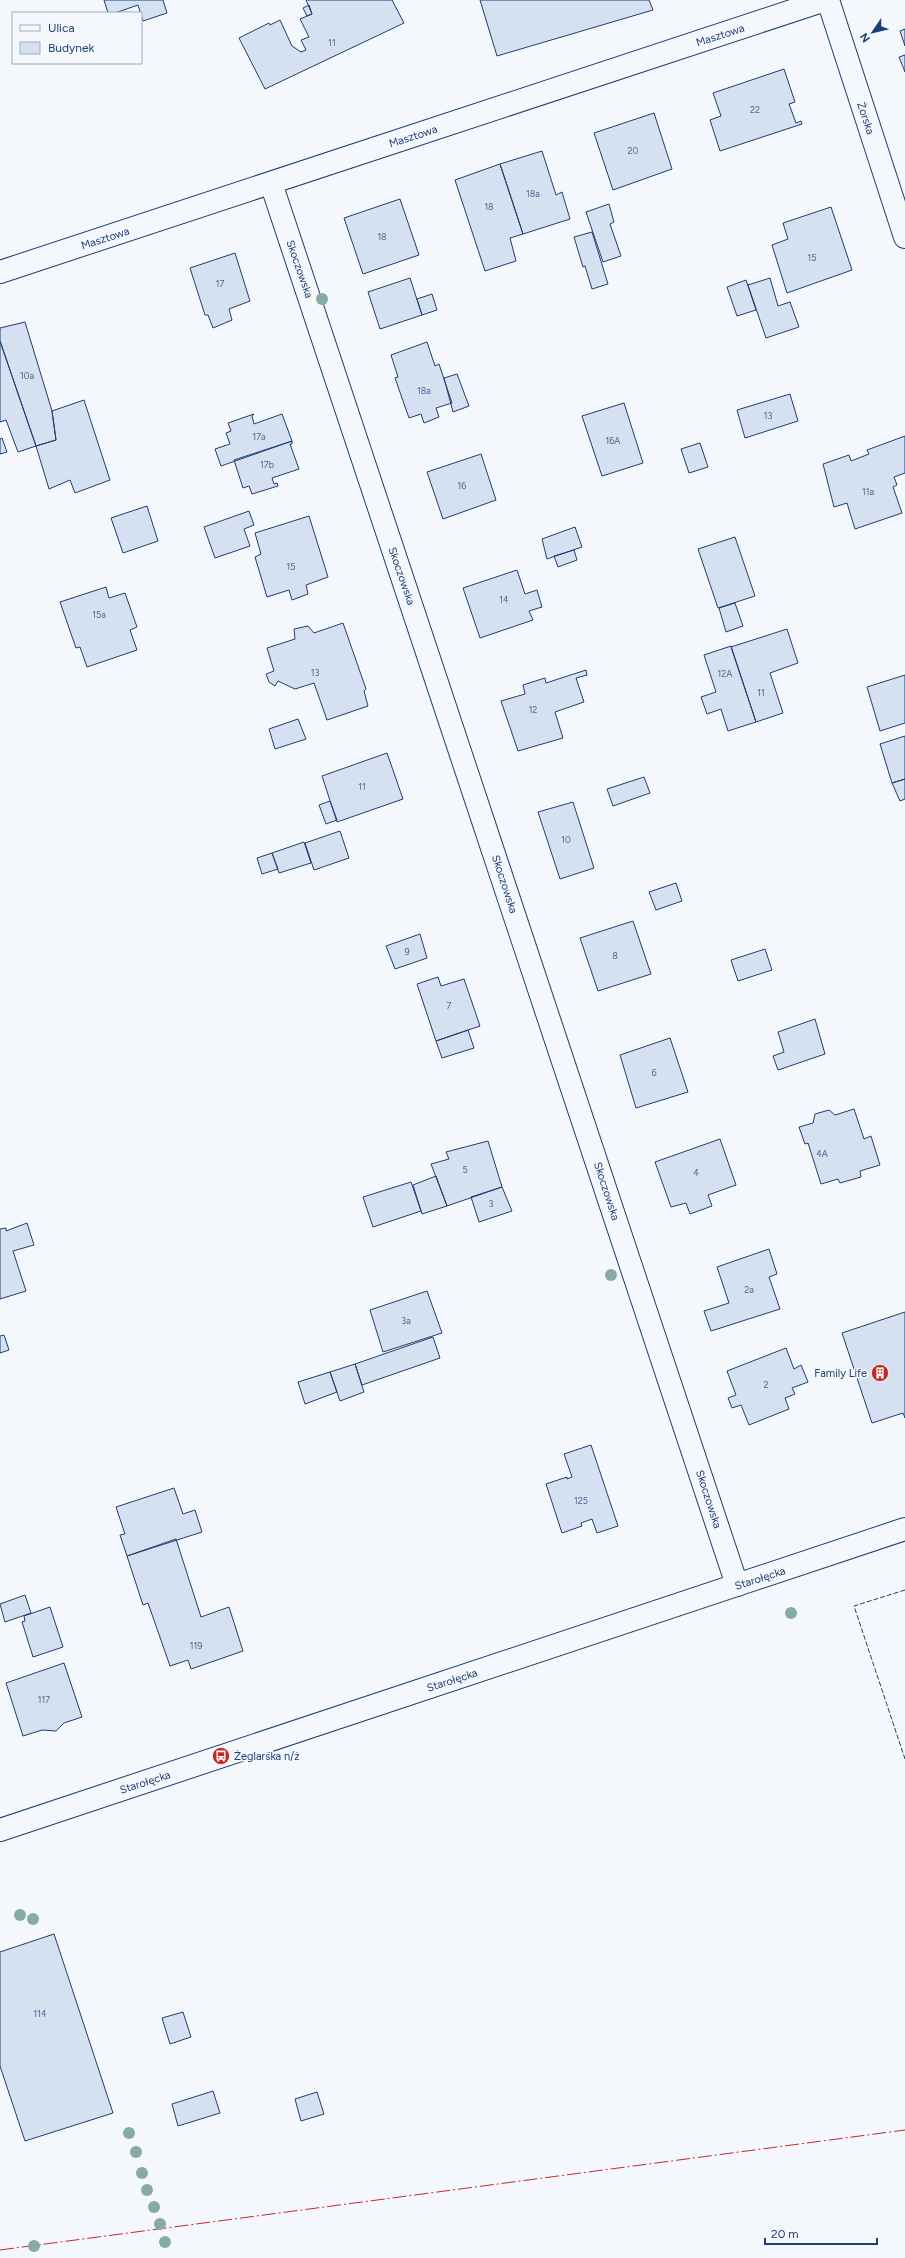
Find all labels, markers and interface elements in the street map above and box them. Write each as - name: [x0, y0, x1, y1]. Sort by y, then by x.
- legend: [12, 12, 142, 64]
- north arrow: [853, 12, 893, 52]
- text: Ulica: [48, 21, 75, 35]
- street label: Masztowa: [694, 22, 746, 49]
- text: N: [857, 30, 873, 45]
- house number: 11: [328, 37, 336, 48]
- text: Budynek: [48, 41, 95, 55]
- street label: Żorska: [854, 100, 877, 136]
- house number: 22: [750, 104, 760, 115]
- street label: Masztowa: [387, 123, 439, 150]
- house number: 20: [628, 145, 639, 156]
- house number: 18a: [526, 188, 540, 199]
- house number: 18: [484, 201, 494, 212]
- street label: Masztowa: [79, 225, 131, 252]
- house number: 18: [377, 231, 387, 242]
- street label: Skoczowska: [284, 238, 316, 300]
- house number: 15: [808, 252, 816, 263]
- house number: 17: [216, 278, 224, 289]
- house number: 10a: [20, 370, 34, 381]
- house number: 18a: [417, 385, 431, 396]
- house number: 13: [764, 410, 772, 421]
- house number: 17a: [252, 431, 266, 442]
- house number: 16A: [606, 435, 620, 446]
- house number: 17b: [260, 459, 274, 470]
- house number: 16: [458, 480, 466, 491]
- house number: 11a: [862, 486, 874, 497]
- street label: Skoczowska: [386, 545, 418, 607]
- house number: 15: [287, 561, 295, 572]
- house number: 14: [499, 594, 509, 605]
- house number: 15a: [92, 609, 106, 620]
- house number: 13: [311, 667, 319, 678]
- house number: 12A: [718, 668, 732, 679]
- house number: 11: [757, 687, 765, 698]
- house number: 12: [529, 704, 537, 715]
- house number: 11: [358, 781, 366, 792]
- house number: 10: [561, 834, 571, 845]
- street label: Skoczowska: [489, 853, 520, 915]
- house number: 9: [404, 946, 410, 957]
- house number: 8: [612, 950, 618, 961]
- house number: 7: [447, 1000, 452, 1011]
- house number: 6: [651, 1067, 657, 1078]
- house number: 4A: [816, 1148, 828, 1159]
- street label: Skoczowska: [591, 1160, 622, 1222]
- house number: 5: [462, 1164, 468, 1175]
- house number: 4: [693, 1167, 699, 1178]
- house number: 3: [489, 1198, 494, 1209]
- house number: 2a: [744, 1284, 754, 1295]
- house number: 3a: [401, 1315, 411, 1326]
- building icon: Family Life: [870, 1363, 890, 1383]
- place label: Family Life: [814, 1367, 867, 1380]
- house number: 2: [763, 1379, 769, 1390]
- street label: Skoczowska: [693, 1468, 724, 1530]
- house number: 125: [574, 1495, 588, 1506]
- street label: Starołęcka: [733, 1564, 787, 1593]
- house number: 119: [190, 1640, 202, 1651]
- street label: Starołęcka: [425, 1666, 479, 1695]
- house number: 117: [38, 1694, 50, 1705]
- bus stop icon: Żeglarska n/ż: [211, 1746, 231, 1766]
- place label: Żeglarska n/ż: [234, 1750, 300, 1763]
- street label: Starołęcka: [118, 1768, 172, 1797]
- house number: 114: [33, 2008, 47, 2019]
- scale bar: [765, 2220, 877, 2246]
- text: 20 m: [771, 2227, 799, 2241]

